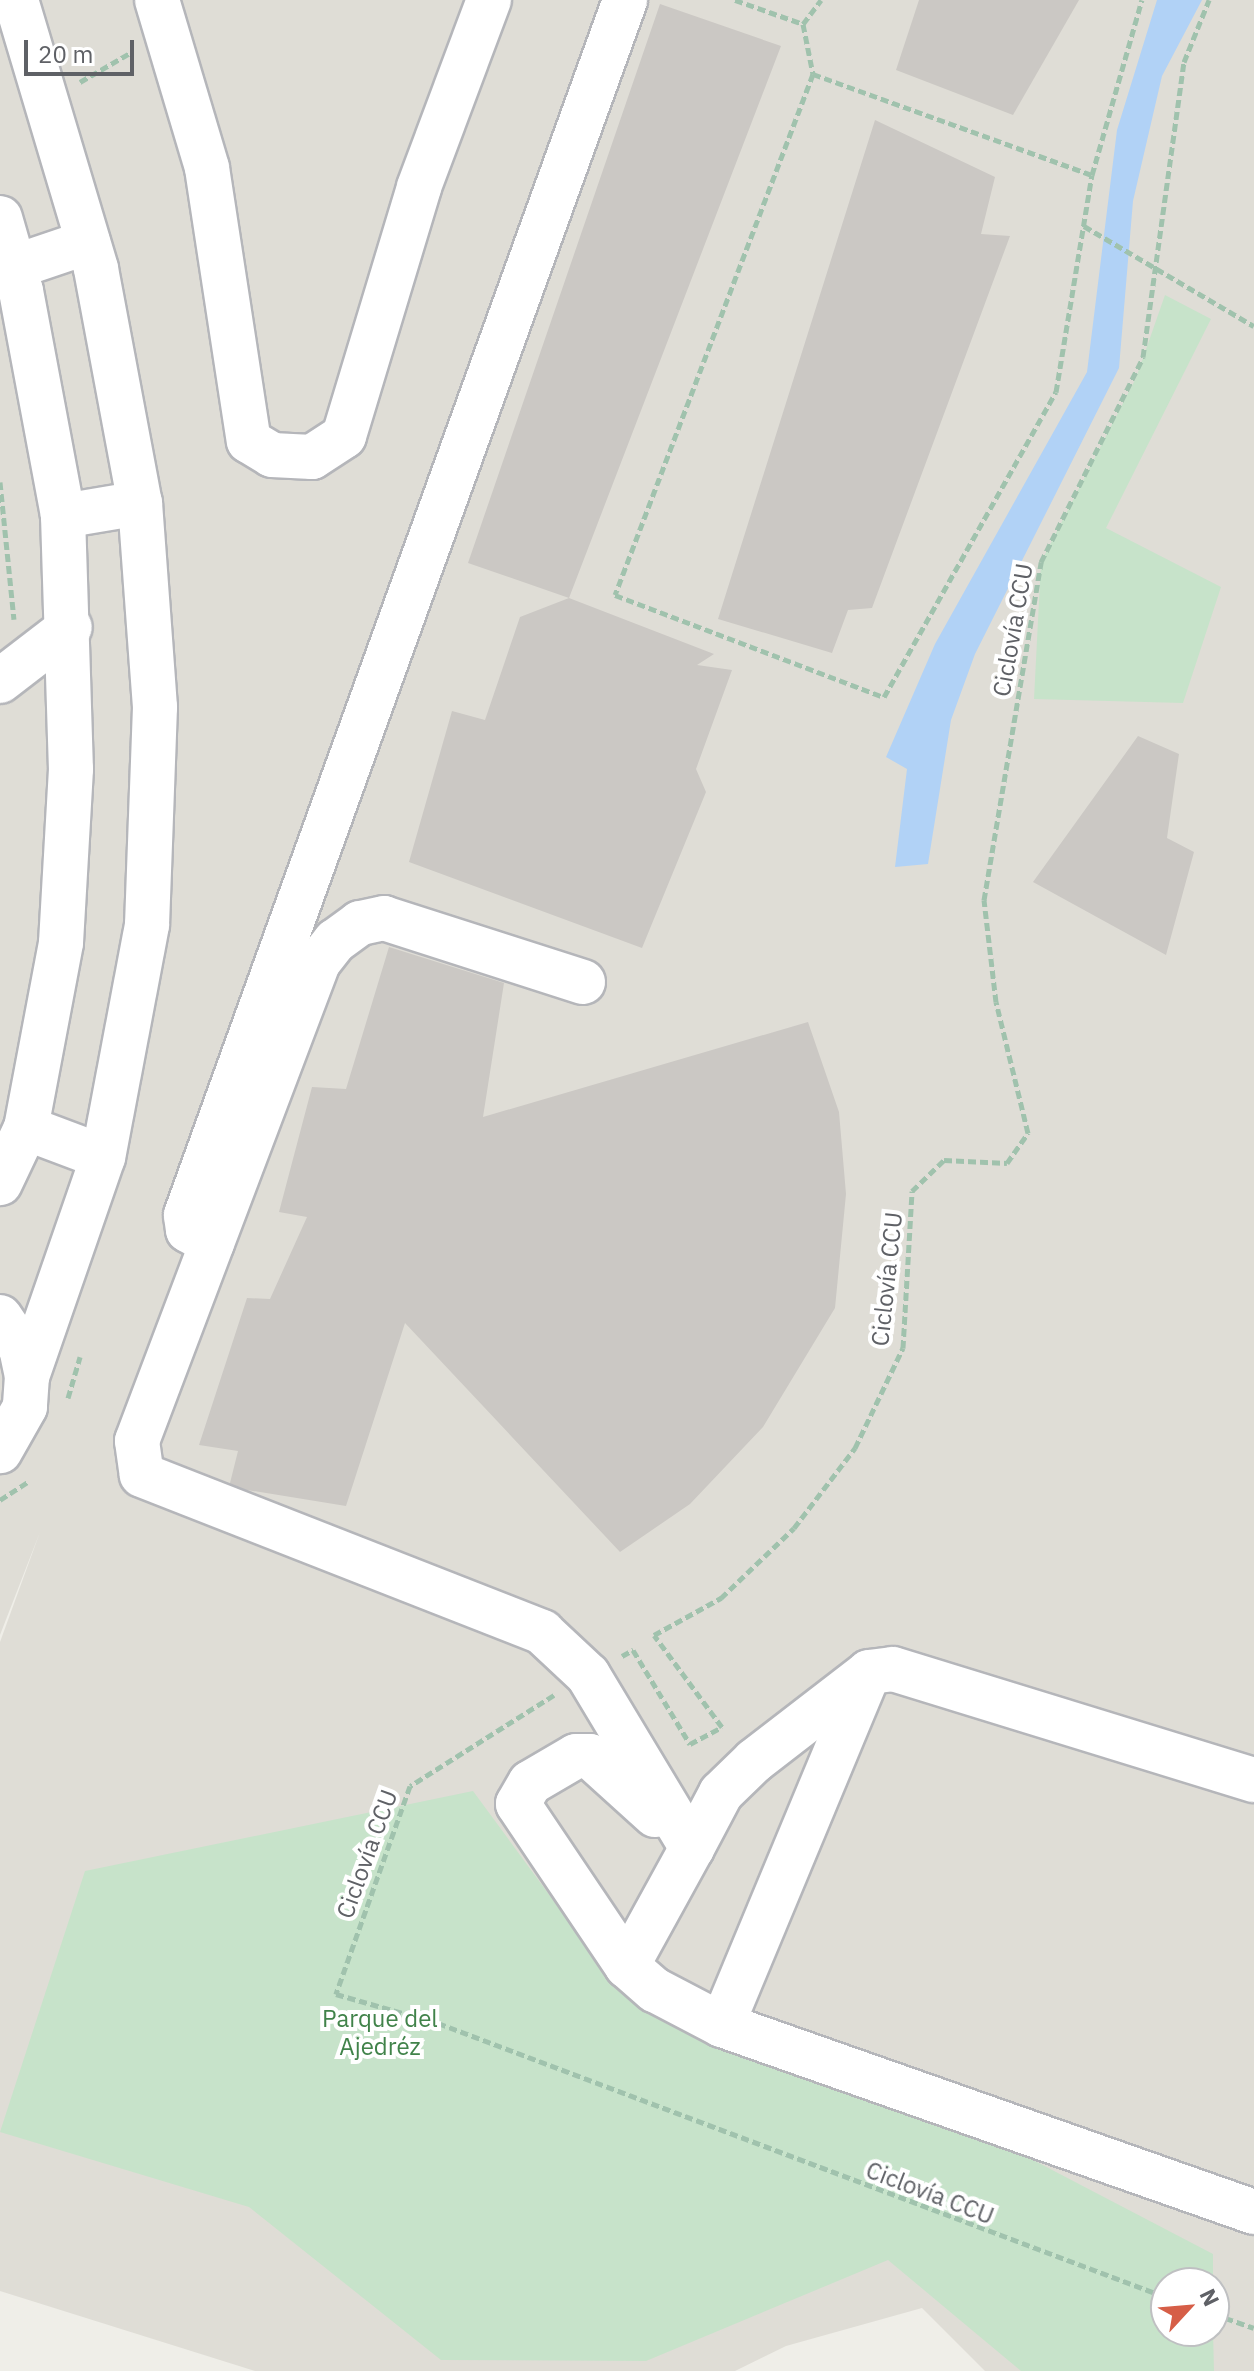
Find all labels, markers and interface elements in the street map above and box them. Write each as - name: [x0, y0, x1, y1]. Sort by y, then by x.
- scale bar: [28, 24, 138, 74]
- text: 20 m: [38, 38, 93, 70]
- street label: Ciclovía CCU: [987, 561, 1039, 699]
- street label: Ciclovía CCU: [866, 1210, 908, 1348]
- street label: Ciclovía CCU: [330, 1786, 404, 1922]
- park label: Parque del Ajedréz: [322, 2005, 438, 2061]
- street label: Ciclovía CCU: [862, 2155, 998, 2231]
- north arrow: [1150, 2267, 1230, 2347]
- text: N: [1194, 2284, 1227, 2311]

